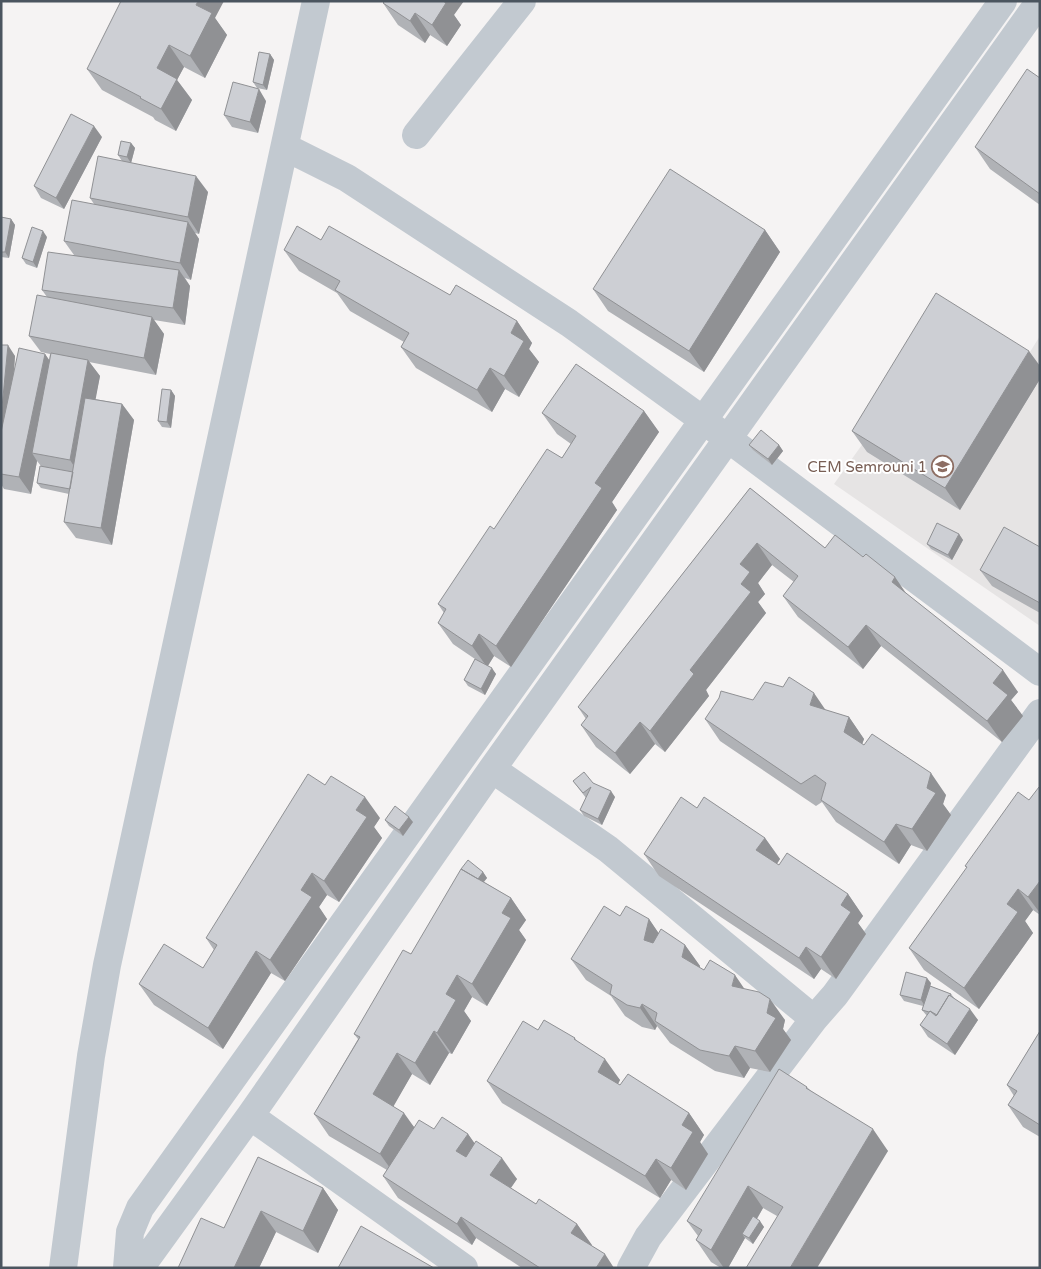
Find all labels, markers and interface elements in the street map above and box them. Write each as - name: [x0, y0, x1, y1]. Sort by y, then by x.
- school or university icon: CEM Semrouni 1: [931, 455, 955, 479]
- place label: CEM Semrouni 1: [807, 458, 927, 476]

